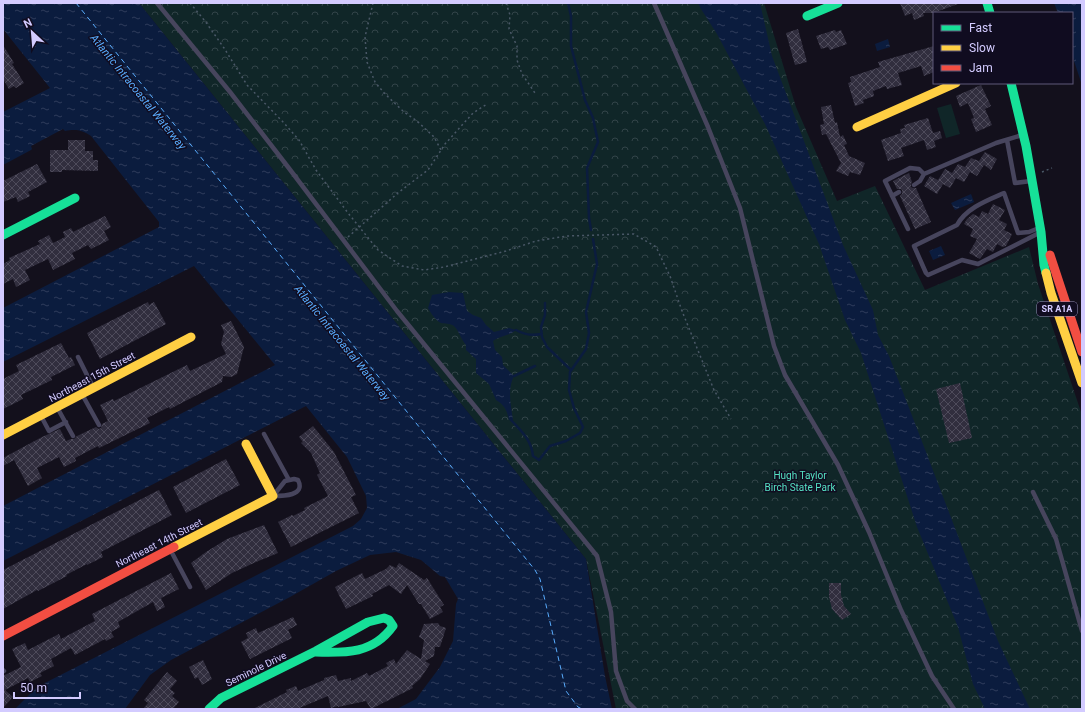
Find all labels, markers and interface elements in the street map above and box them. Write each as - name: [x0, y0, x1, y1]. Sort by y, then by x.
- north arrow: [12, 12, 52, 52]
- legend: [933, 12, 1073, 84]
- text: N: [21, 16, 34, 31]
- text: Fast: [969, 21, 992, 35]
- water label: Atlantic Intracoastal Waterway: [87, 31, 189, 153]
- text: Slow: [969, 41, 995, 55]
- text: Jam: [969, 61, 993, 75]
- water label: Atlantic Intracoastal Waterway: [291, 282, 393, 404]
- road number: SR A1A: [1037, 302, 1077, 316]
- street label: Northeast 15th Street: [47, 350, 137, 404]
- park label: Hugh Taylor Birch State Park: [764, 470, 836, 493]
- street label: Northeast 14th Street: [114, 516, 204, 570]
- street label: Seminole Drive: [224, 650, 288, 688]
- scale bar: [14, 674, 80, 700]
- text: 50 m: [20, 681, 47, 695]

